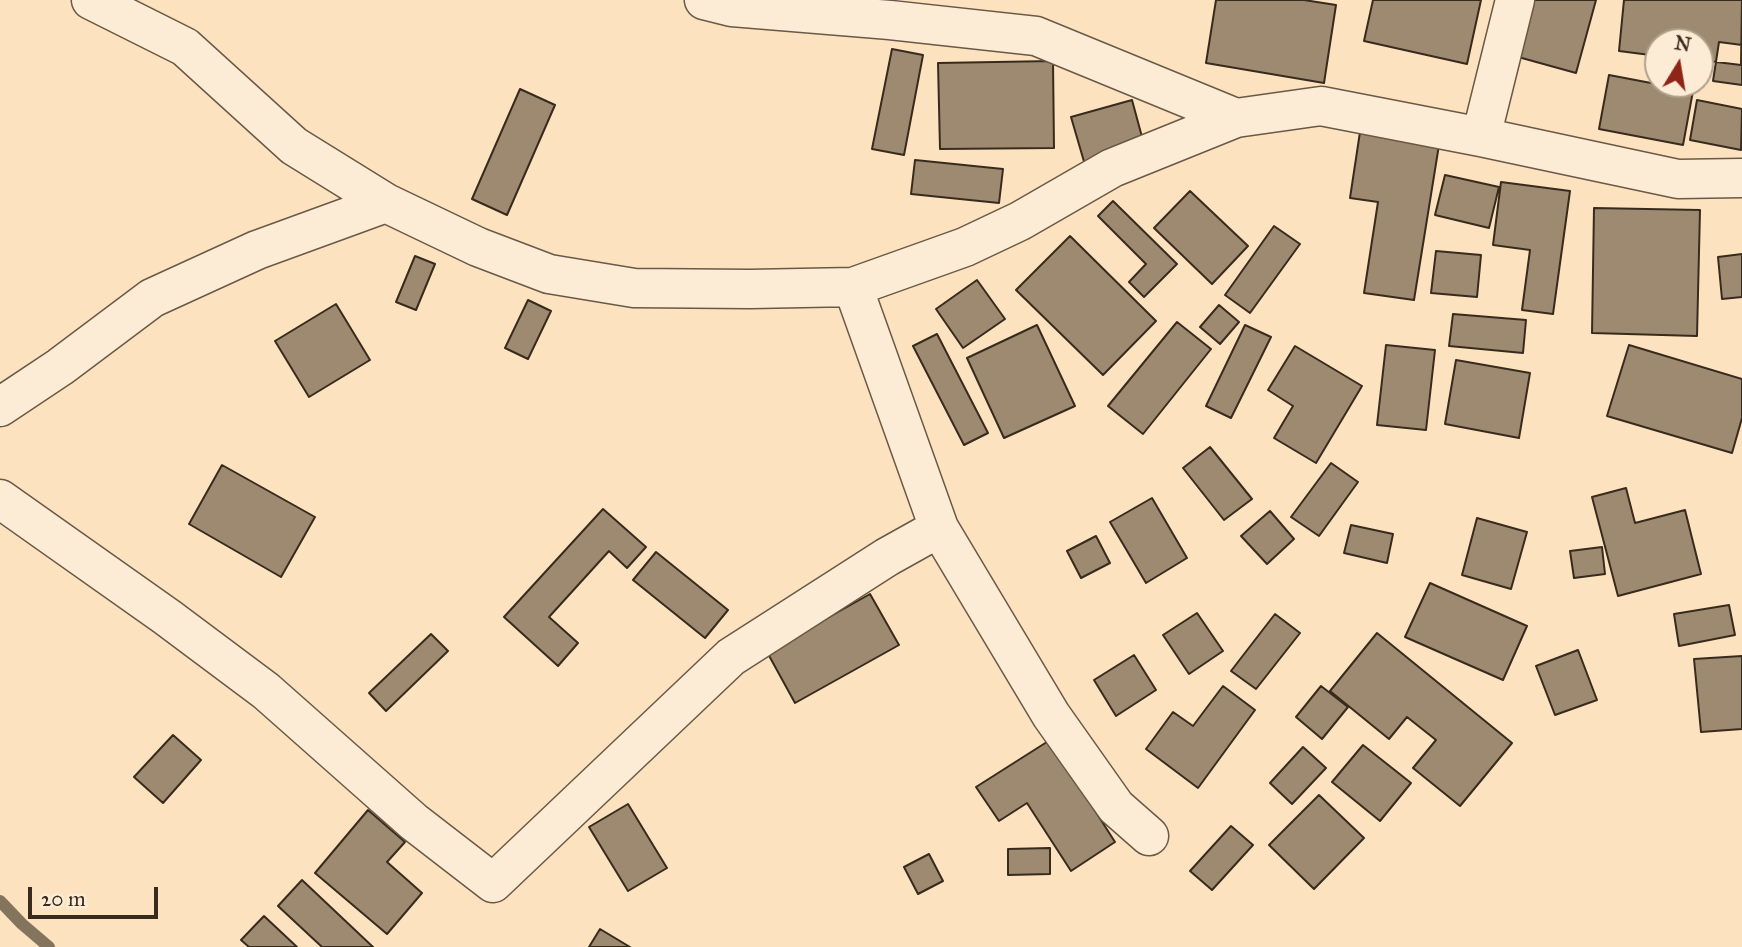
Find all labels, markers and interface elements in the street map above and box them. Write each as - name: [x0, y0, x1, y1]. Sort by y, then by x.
- north arrow: [1644, 28, 1714, 98]
- text: N: [1673, 31, 1693, 57]
- scale bar: [32, 874, 161, 918]
- text: 20 m: [41, 886, 86, 912]

